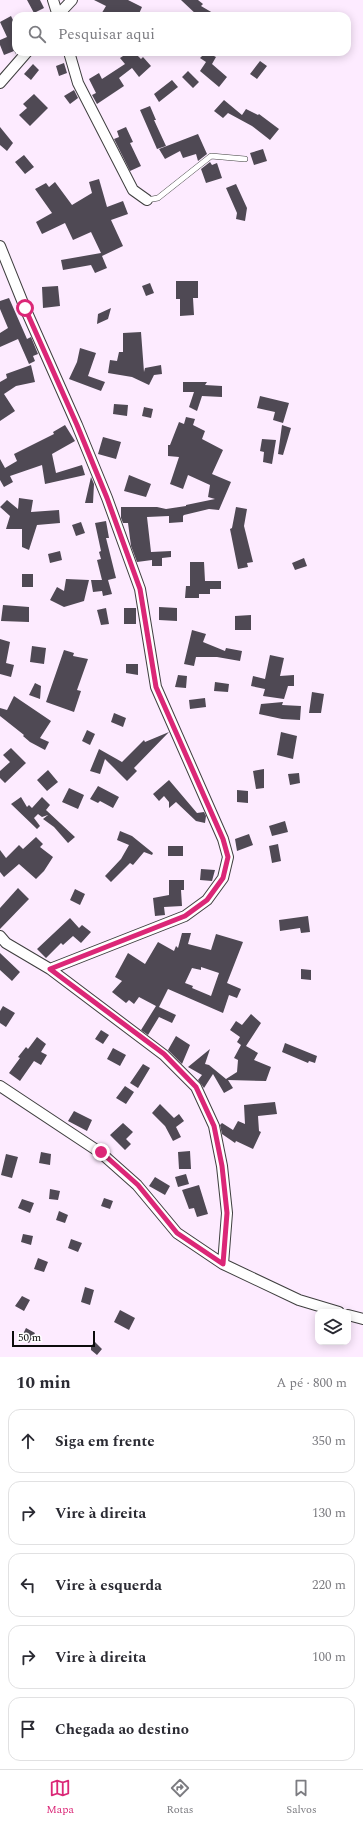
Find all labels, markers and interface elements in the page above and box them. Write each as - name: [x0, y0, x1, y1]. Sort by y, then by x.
- search box: [12, 12, 351, 56]
- icon: search: [26, 23, 48, 45]
- text: Pesquisar aqui: [58, 23, 155, 46]
- route start: [16, 299, 34, 317]
- route end: [92, 1143, 110, 1161]
- map controls: [315, 1309, 351, 1345]
- button: layers: [315, 1309, 351, 1345]
- scale bar: [12, 1329, 95, 1348]
- text: 50 m: [18, 1329, 41, 1346]
- text: 10 min: [16, 1370, 71, 1396]
- text: A pé · 800 m: [277, 1373, 347, 1393]
- icon: ahead: [17, 1430, 39, 1452]
- text: Siga em frente: [55, 1430, 155, 1453]
- text: 350 m: [312, 1431, 346, 1451]
- icon: right: [17, 1502, 39, 1524]
- text: Vire à direita: [55, 1502, 146, 1525]
- text: 130 m: [312, 1503, 346, 1523]
- icon: left: [17, 1574, 39, 1596]
- text: Vire à esquerda: [55, 1574, 162, 1597]
- text: 220 m: [312, 1575, 346, 1595]
- icon: right: [17, 1646, 39, 1668]
- text: Vire à direita: [55, 1646, 146, 1669]
- text: 100 m: [312, 1647, 346, 1667]
- icon: arrive: [17, 1718, 39, 1740]
- text: Chegada ao destino: [55, 1718, 189, 1741]
- tab: Mapa: [46, 1777, 74, 1818]
- tab: Rotas: [166, 1777, 194, 1818]
- tab: Salvos: [286, 1777, 317, 1818]

